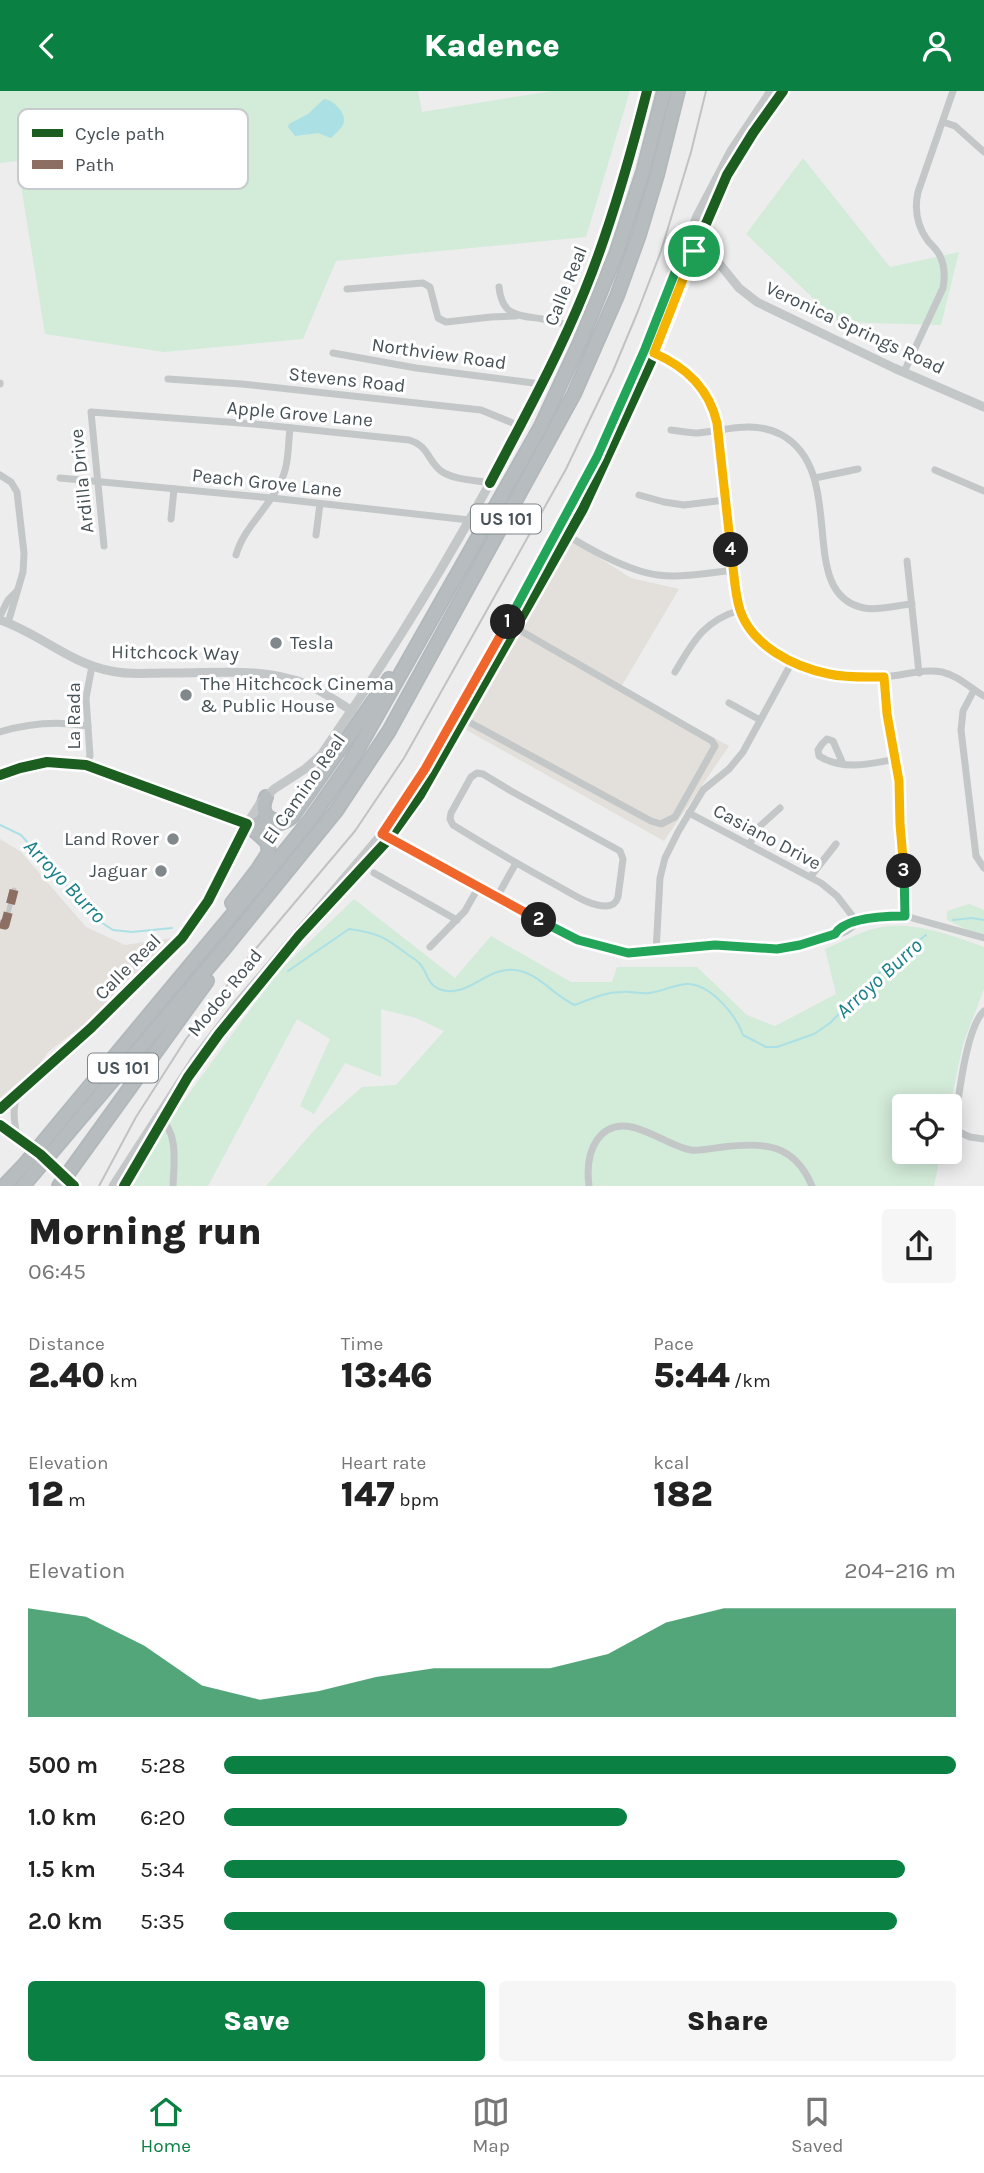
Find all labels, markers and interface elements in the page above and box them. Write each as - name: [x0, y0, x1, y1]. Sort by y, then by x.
- icon: back: [28, 27, 66, 65]
- text: Kadence: [424, 27, 560, 64]
- icon: person: [918, 27, 956, 65]
- legend: [18, 109, 248, 189]
- text: Cycle path: [75, 123, 165, 145]
- text: Path: [75, 154, 115, 176]
- pin: [664, 221, 724, 281]
- icon: arrive: [675, 232, 713, 270]
- street label: Calle Real: [540, 243, 592, 329]
- street label: Veronica Springs Road: [762, 277, 948, 379]
- street label: Northview Road: [370, 334, 508, 374]
- street label: Stevens Road: [287, 363, 407, 397]
- street label: Apple Grove Lane: [226, 397, 374, 431]
- street label: Ardilla Drive: [66, 428, 98, 534]
- street label: Peach Grove Lane: [191, 464, 343, 502]
- road number: US 101: [471, 505, 541, 533]
- pin: 4: [714, 533, 748, 567]
- text: 4: [725, 538, 736, 560]
- pin: 1: [490, 605, 526, 639]
- text: 1: [504, 610, 511, 632]
- place label: Tesla: [290, 632, 334, 654]
- marker: Tesla: [268, 635, 284, 651]
- street label: Hitchcock Way: [111, 641, 239, 665]
- place label: The Hitchcock Cinema & Public House: [200, 673, 394, 717]
- street label: La Rada: [63, 682, 85, 750]
- marker: The Hitchcock Cinema & Public House: [178, 687, 194, 703]
- street label: El Camino Real: [258, 730, 350, 848]
- street label: Casiano Drive: [709, 799, 825, 875]
- place label: Land Rover: [64, 828, 159, 850]
- marker: Land Rover: [165, 831, 181, 847]
- water label: Arroyo Burro: [19, 834, 111, 928]
- pin: 3: [886, 853, 922, 889]
- text: 3: [898, 859, 909, 881]
- place label: Jaguar: [89, 860, 147, 882]
- marker: Jaguar: [153, 863, 169, 879]
- pin: 2: [522, 903, 556, 937]
- text: 2: [533, 908, 544, 930]
- street label: Calle Real: [90, 929, 166, 1005]
- water label: Arroyo Burro: [831, 933, 927, 1023]
- street label: Modoc Road: [183, 945, 267, 1041]
- road number: US 101: [88, 1053, 158, 1083]
- map controls: [892, 1094, 962, 1164]
- button: locate: [892, 1094, 962, 1164]
- text: Morning run: [28, 1209, 262, 1254]
- button: share: [882, 1209, 956, 1283]
- text: 06:45: [28, 1258, 86, 1285]
- text: Distance: [28, 1333, 105, 1355]
- text: Time: [341, 1333, 383, 1355]
- text: Pace: [653, 1333, 694, 1355]
- text: 2.40: [28, 1355, 105, 1396]
- text: 13:46: [341, 1355, 433, 1396]
- text: 5:44: [653, 1355, 730, 1396]
- text: km: [105, 1370, 138, 1392]
- text: /km: [730, 1370, 771, 1392]
- text: Elevation: [28, 1452, 108, 1474]
- text: Heart rate: [341, 1452, 426, 1474]
- text: kcal: [653, 1452, 690, 1474]
- text: 12: [28, 1474, 64, 1515]
- text: 147: [341, 1474, 395, 1515]
- text: 182: [653, 1474, 713, 1515]
- text: m: [64, 1489, 86, 1511]
- text: bpm: [395, 1489, 439, 1511]
- text: Elevation: [28, 1557, 125, 1584]
- text: 204–216 m: [844, 1557, 956, 1584]
- text: 500 m: [28, 1752, 98, 1779]
- text: 5:28: [140, 1752, 186, 1779]
- text: 1.0 km: [28, 1804, 97, 1831]
- text: 6:20: [140, 1804, 185, 1831]
- text: 1.5 km: [28, 1856, 96, 1883]
- text: 5:34: [140, 1856, 185, 1883]
- text: 2.0 km: [28, 1908, 103, 1935]
- text: 5:35: [140, 1908, 185, 1935]
- button: Save: [28, 1981, 485, 2061]
- button: Share: [499, 1981, 956, 2061]
- tab: Home: [140, 2093, 191, 2157]
- tab: Map: [472, 2093, 510, 2157]
- tab: Saved: [791, 2093, 844, 2157]

